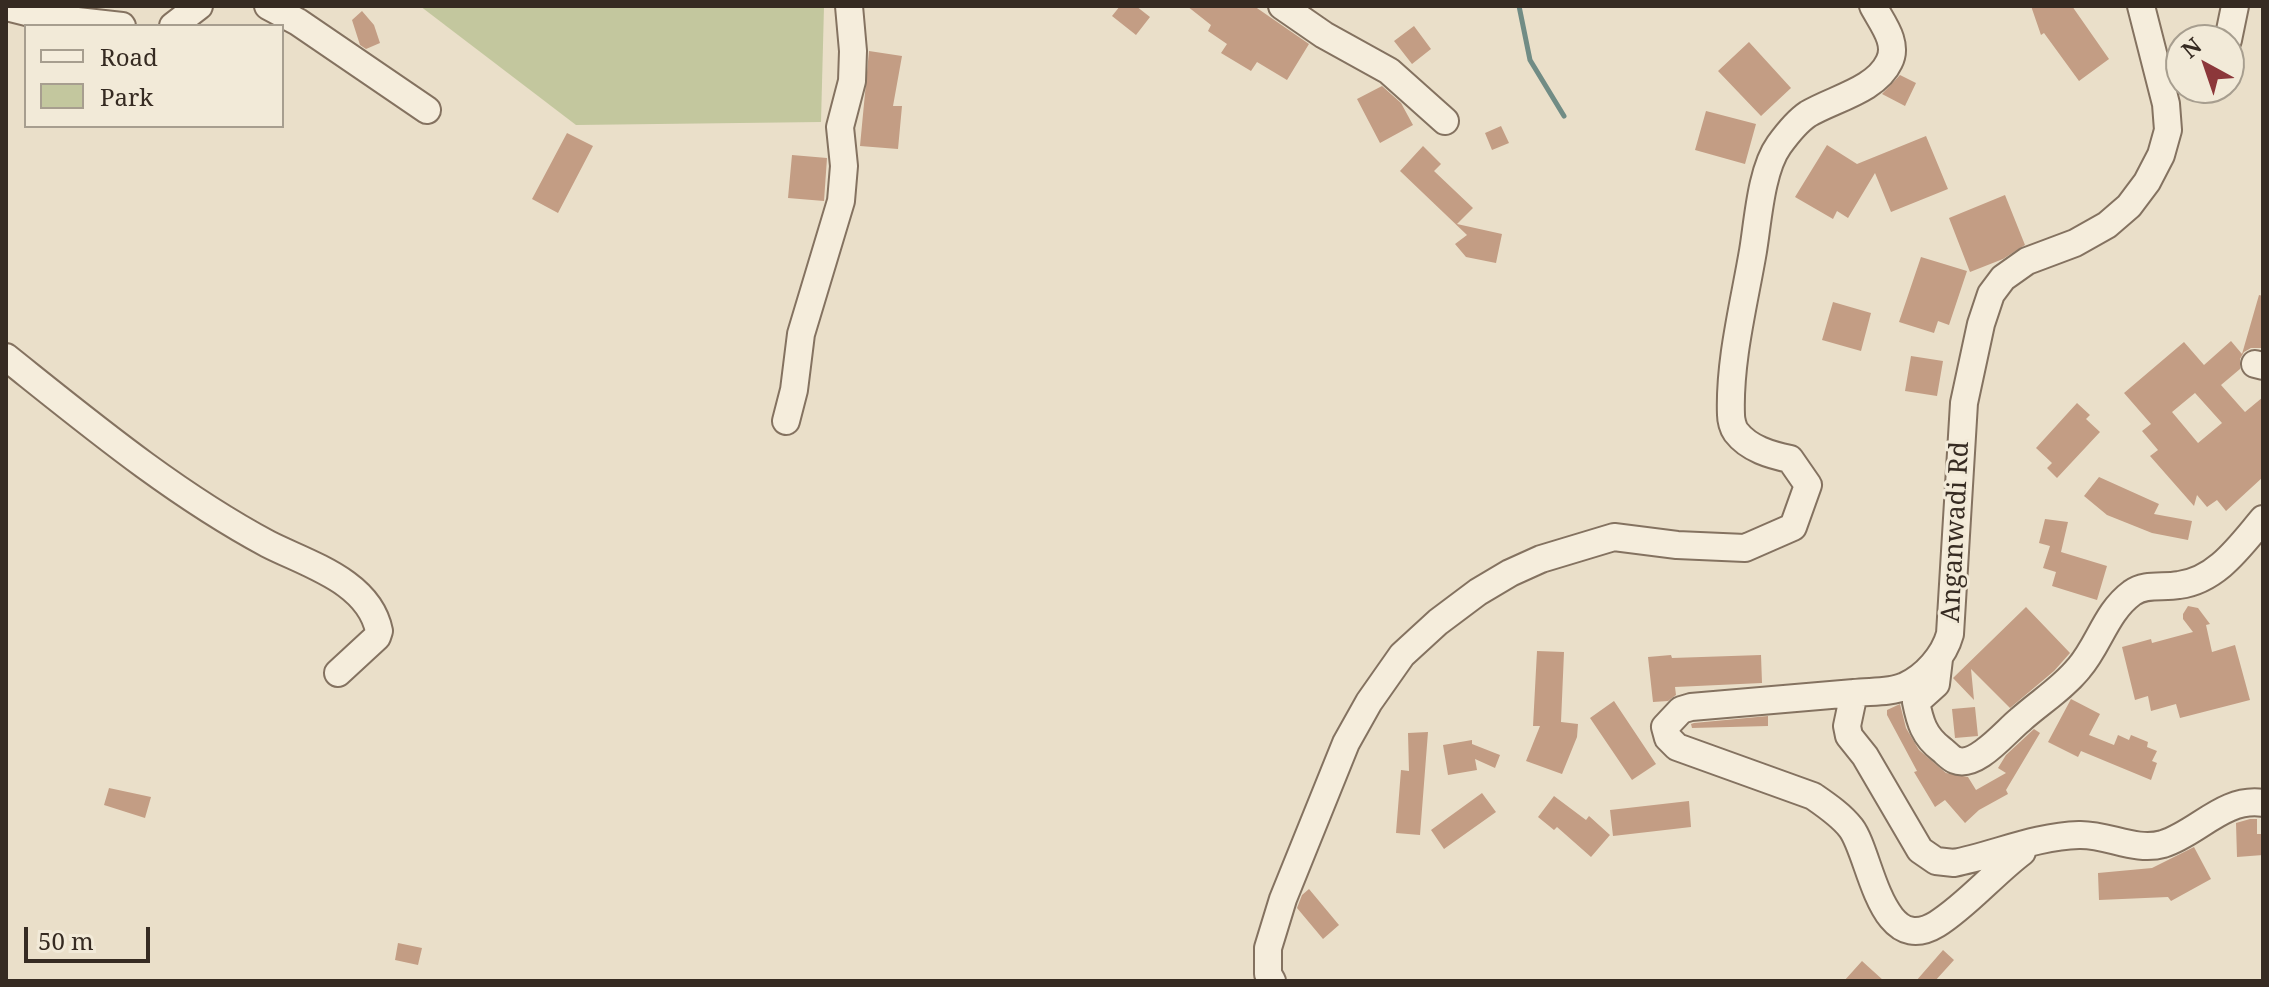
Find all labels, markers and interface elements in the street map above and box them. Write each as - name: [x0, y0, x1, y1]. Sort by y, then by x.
- legend: [24, 24, 284, 128]
- north arrow: [2165, 24, 2245, 104]
- text: N: [2175, 30, 2207, 64]
- text: Road: [100, 40, 158, 73]
- text: Park: [100, 80, 153, 113]
- street label: Anganwadi Rd: [1936, 441, 1976, 623]
- scale bar: [28, 911, 154, 961]
- text: 50 m: [38, 924, 94, 957]

